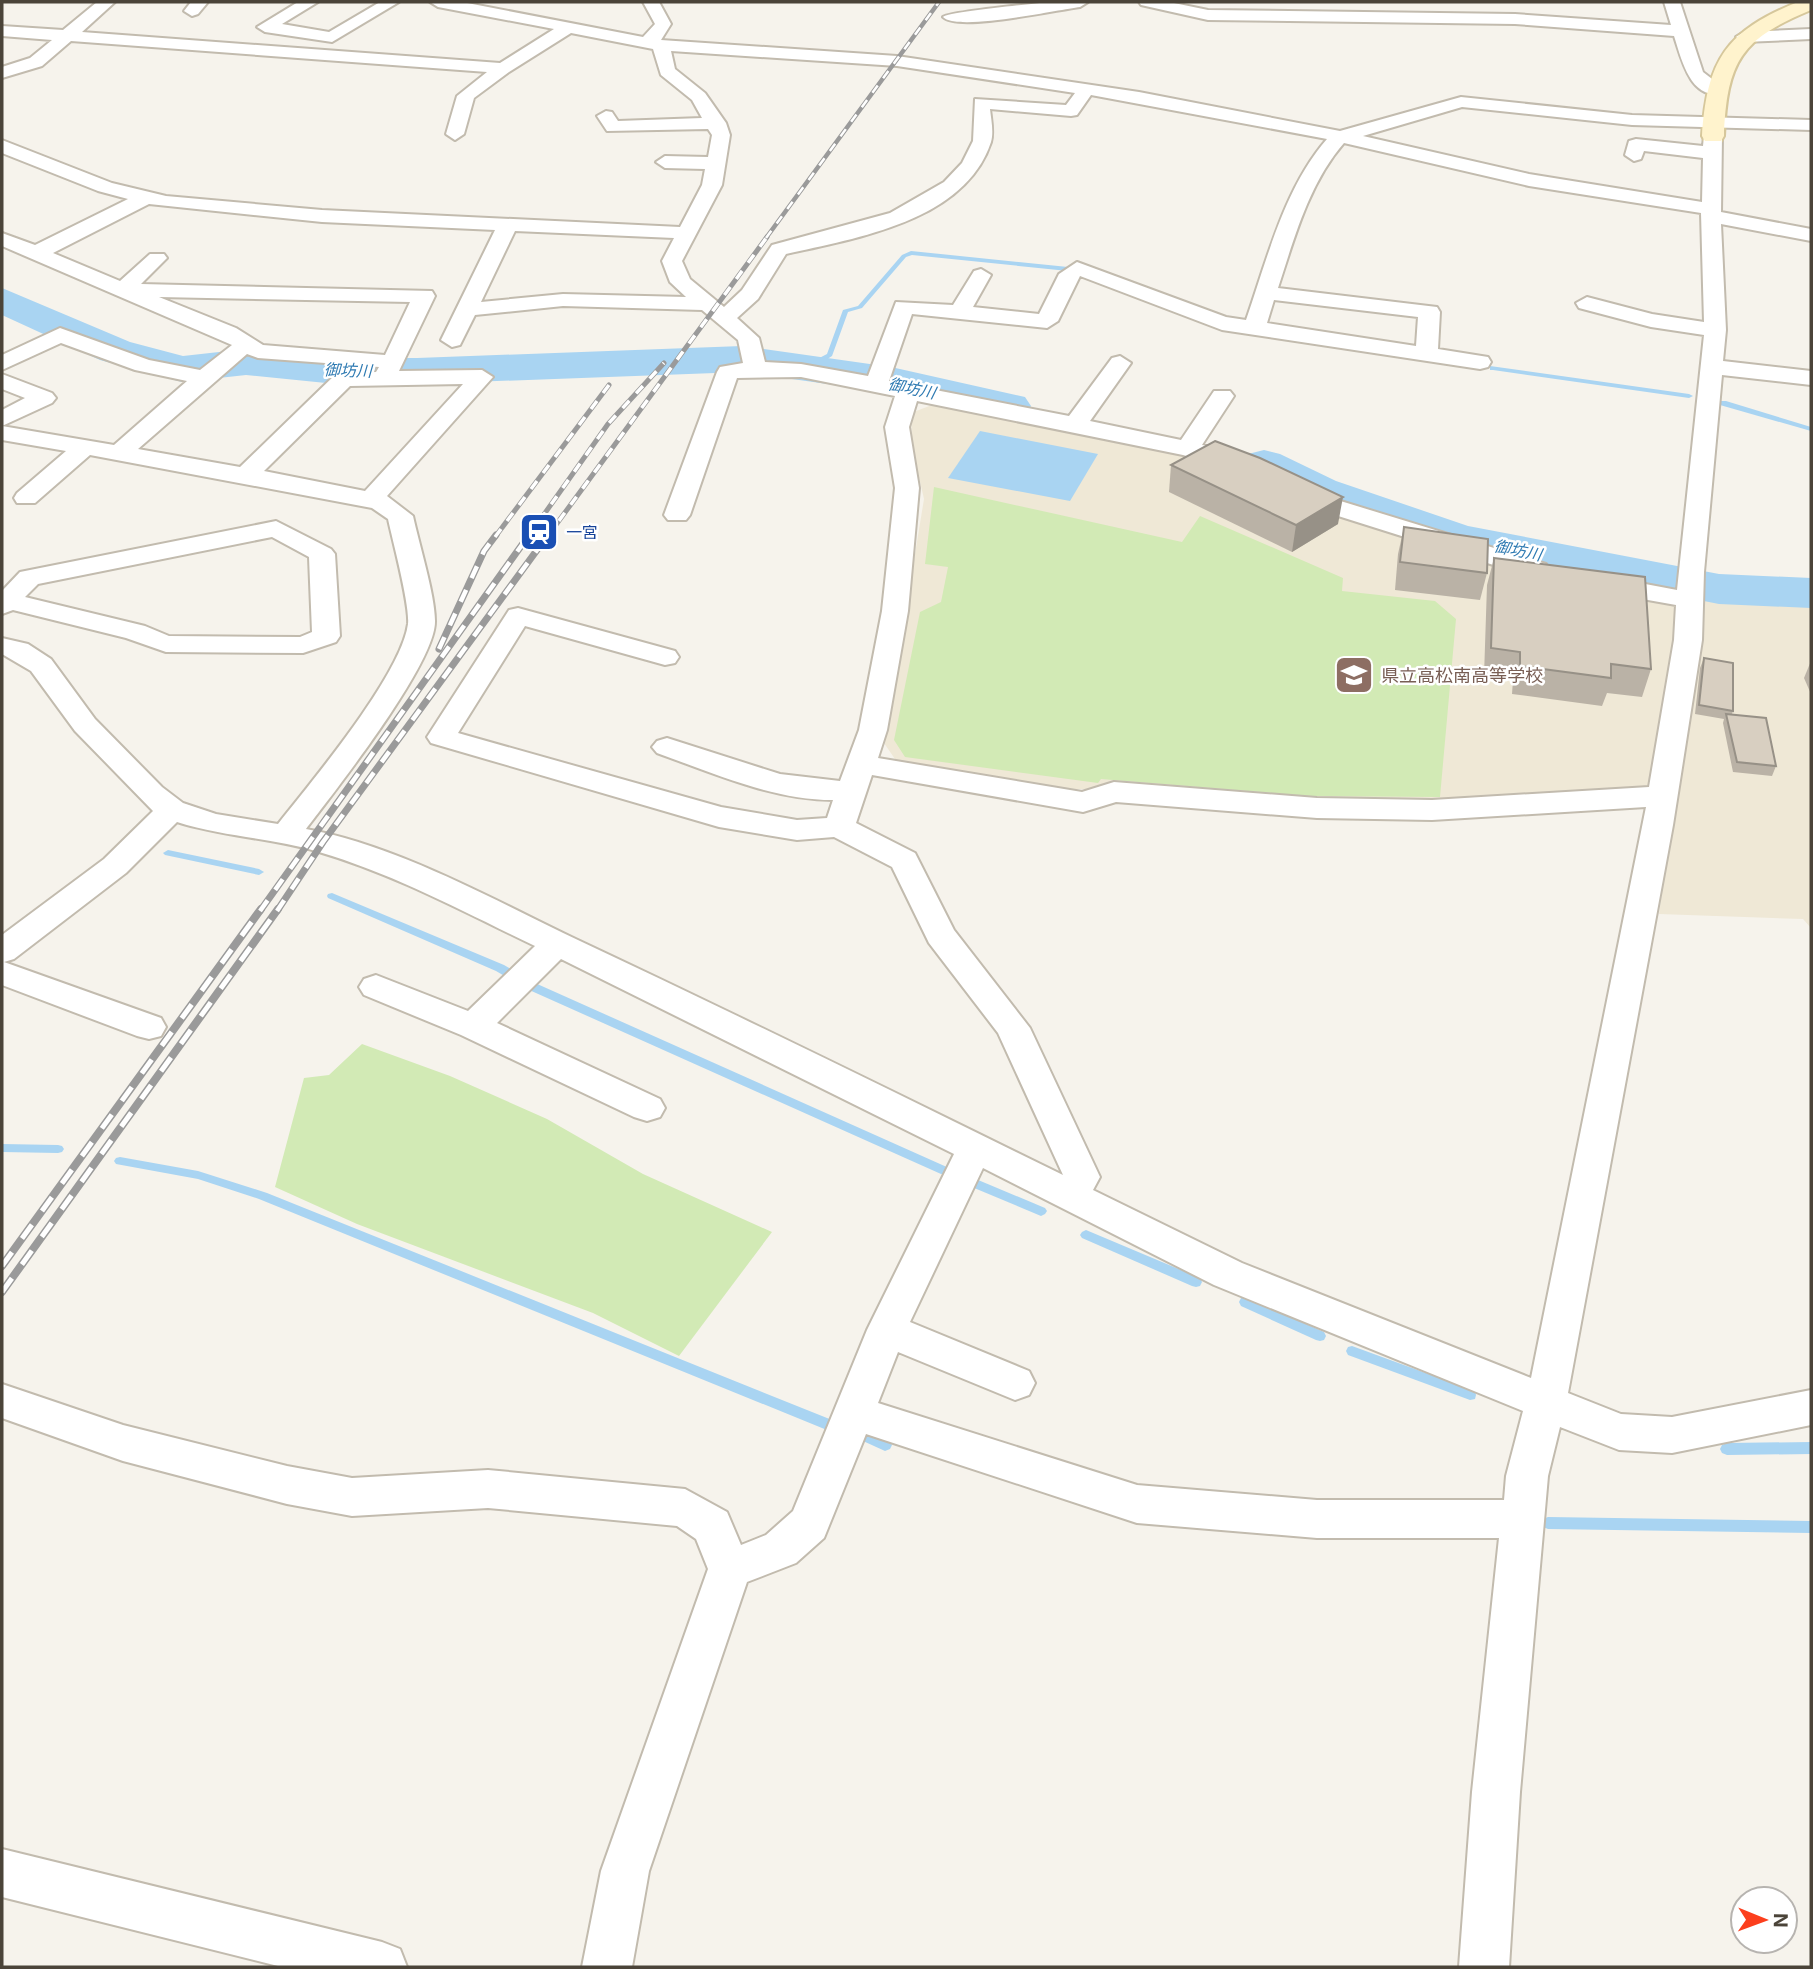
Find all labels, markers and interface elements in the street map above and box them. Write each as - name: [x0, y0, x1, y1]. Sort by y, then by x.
- water label: 御坊川: [324, 359, 374, 381]
- water label: 御坊川: [886, 373, 940, 403]
- station icon: 一宮: [518, 511, 560, 553]
- place label: 一宮: [566, 522, 598, 542]
- water label: 御坊川: [1493, 536, 1545, 565]
- school or university icon: 県立高松南高等学校: [1333, 654, 1375, 696]
- place label: 県立高松南高等学校: [1381, 665, 1543, 686]
- north arrow: [1729, 1885, 1799, 1955]
- text: N: [1769, 1913, 1792, 1928]

